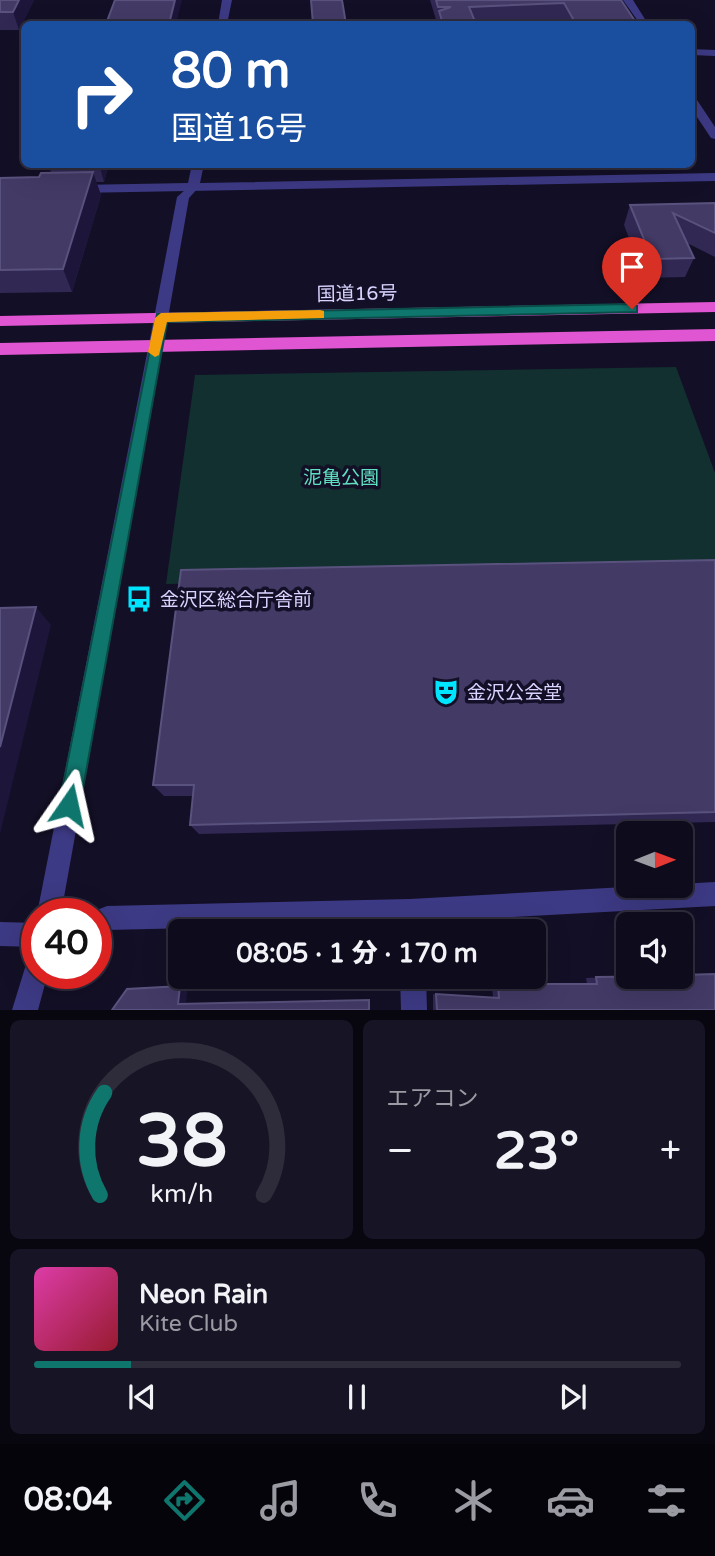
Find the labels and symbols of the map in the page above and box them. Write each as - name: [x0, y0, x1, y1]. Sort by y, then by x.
- pin: [602, 237, 662, 309]
- street label: 国道16号: [316, 282, 398, 306]
- park label: 泥亀公園: [303, 467, 379, 489]
- bus stop icon: 金沢区総合庁舎前: [124, 584, 154, 614]
- place label: 金沢区総合庁舎前: [160, 589, 312, 611]
- theatre icon: 金沢公会堂: [431, 677, 461, 707]
- place label: 金沢公会堂: [467, 682, 562, 704]
- position arrow: [32, 768, 106, 842]
- north arrow: [616, 821, 693, 898]
- speed limit sign: 40: [21, 898, 112, 989]

